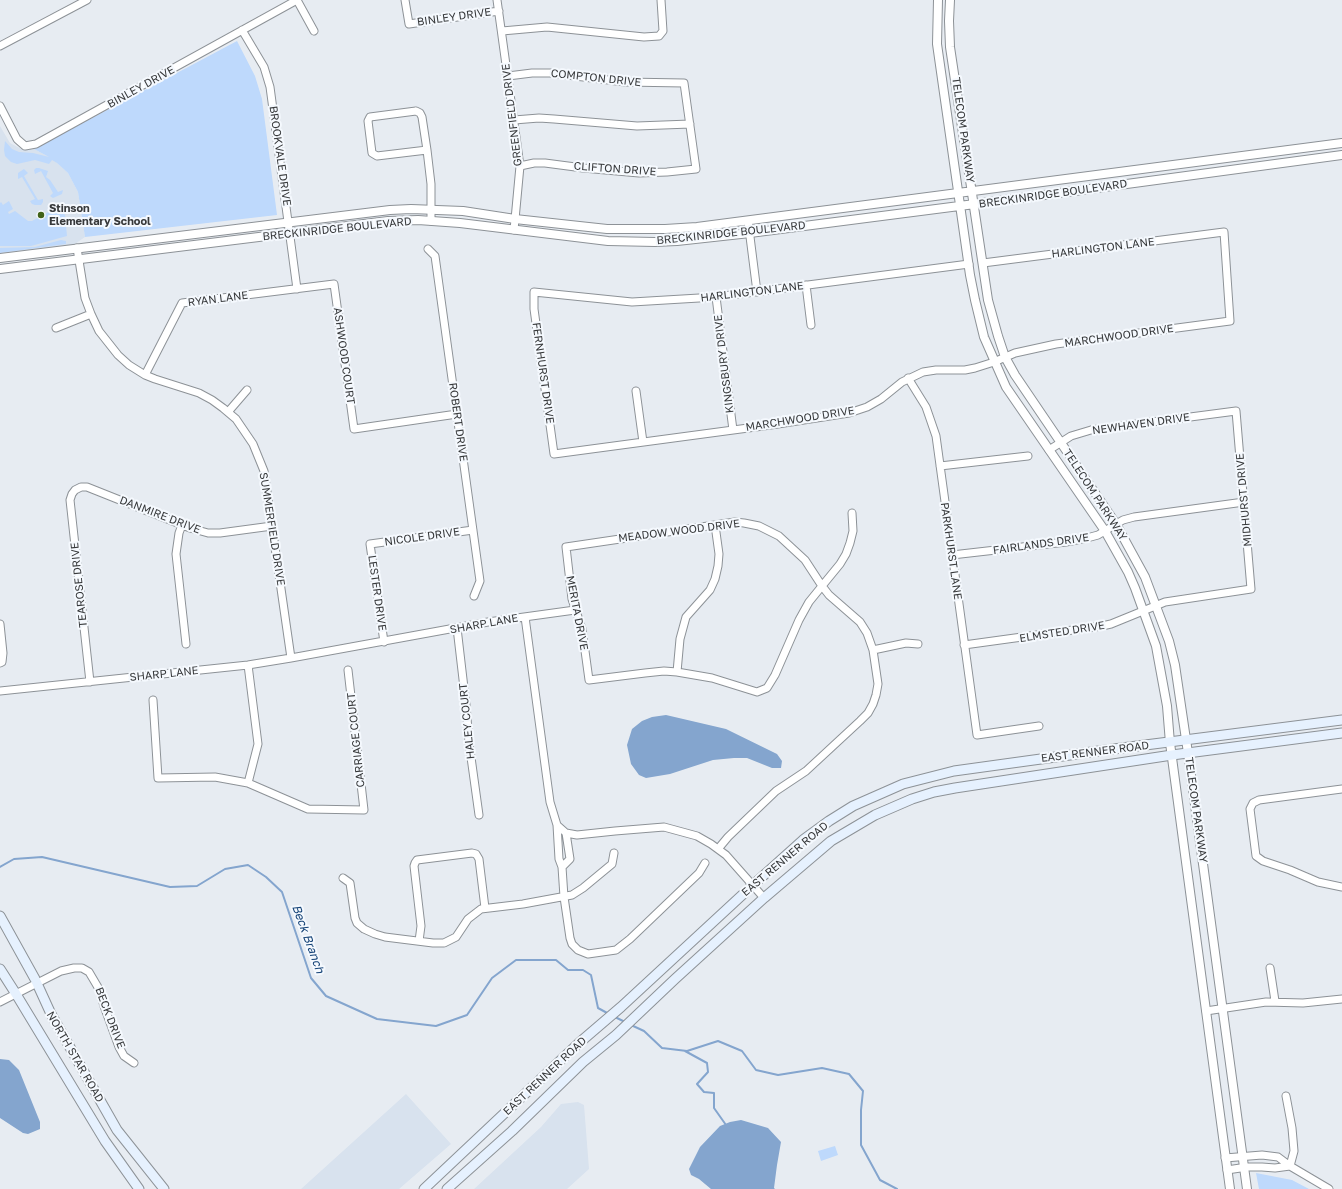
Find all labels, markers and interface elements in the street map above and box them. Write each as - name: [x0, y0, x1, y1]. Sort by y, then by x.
- street label: BINLEY DRIVE: [416, 5, 492, 29]
- street label: BINLEY DRIVE: [105, 63, 177, 111]
- street label: GREENFIELD DRIVE: [499, 63, 525, 167]
- street label: COMPTON DRIVE: [550, 67, 642, 89]
- street label: TELECOM PARKWAY: [949, 76, 977, 184]
- street label: BROOKVALE DRIVE: [266, 105, 294, 207]
- street label: CLIFTON DRIVE: [573, 160, 657, 178]
- street label: BRECKINRIDGE BOULEVARD: [978, 177, 1128, 211]
- place label: Stinson Elementary School: [49, 202, 151, 228]
- marker: Stinson Elementary School: [36, 210, 46, 220]
- street label: BRECKINRIDGE BOULEVARD: [262, 215, 412, 243]
- street label: BRECKINRIDGE BOULEVARD: [656, 219, 806, 247]
- street label: HARLINGTON LANE: [1051, 235, 1155, 261]
- street label: HARLINGTON LANE: [700, 279, 804, 305]
- street label: RYAN LANE: [187, 289, 249, 309]
- street label: ASHWOOD COURT: [331, 307, 357, 405]
- street label: KINGSBURY DRIVE: [711, 314, 737, 414]
- street label: FERNHURST DRIVE: [529, 321, 557, 425]
- street label: MARCHWOOD DRIVE: [1064, 322, 1174, 350]
- street label: ROBERT DRIVE: [446, 382, 470, 462]
- street label: MARCHWOOD DRIVE: [745, 404, 855, 434]
- street label: NEWHAVEN DRIVE: [1091, 411, 1191, 437]
- street label: TELECOM PARKWAY: [1060, 447, 1130, 543]
- street label: MIDHURST DRIVE: [1233, 453, 1255, 547]
- street label: SUMMERFIELD DRIVE: [257, 472, 287, 586]
- street label: DANMIRE DRIVE: [118, 493, 202, 537]
- street label: PARKHURST LANE: [938, 501, 964, 601]
- street label: MEADOW WOOD DRIVE: [617, 517, 741, 545]
- street label: NICOLE DRIVE: [384, 525, 460, 549]
- street label: FAIRLANDS DRIVE: [992, 531, 1090, 557]
- street label: TEAROSE DRIVE: [68, 542, 90, 628]
- street label: LESTER DRIVE: [365, 554, 389, 632]
- street label: MERITA DRIVE: [563, 574, 591, 652]
- street label: SHARP LANE: [449, 611, 519, 637]
- street label: ELMSTED DRIVE: [1018, 619, 1106, 645]
- street label: SHARP LANE: [129, 664, 199, 684]
- street label: HALEY COURT: [456, 682, 478, 760]
- street label: CARRIAGE COURT: [344, 692, 368, 788]
- street label: EAST RENNER ROAD: [1040, 739, 1150, 765]
- street label: TELECOM PARKWAY: [1182, 756, 1210, 864]
- street label: EAST RENNER ROAD: [739, 819, 831, 899]
- water label: Beck Branch: [289, 903, 327, 975]
- street label: BECK DRIVE: [92, 985, 128, 1051]
- street label: NORTH STAR ROAD: [44, 1009, 106, 1105]
- street label: EAST RENNER ROAD: [501, 1034, 589, 1118]

